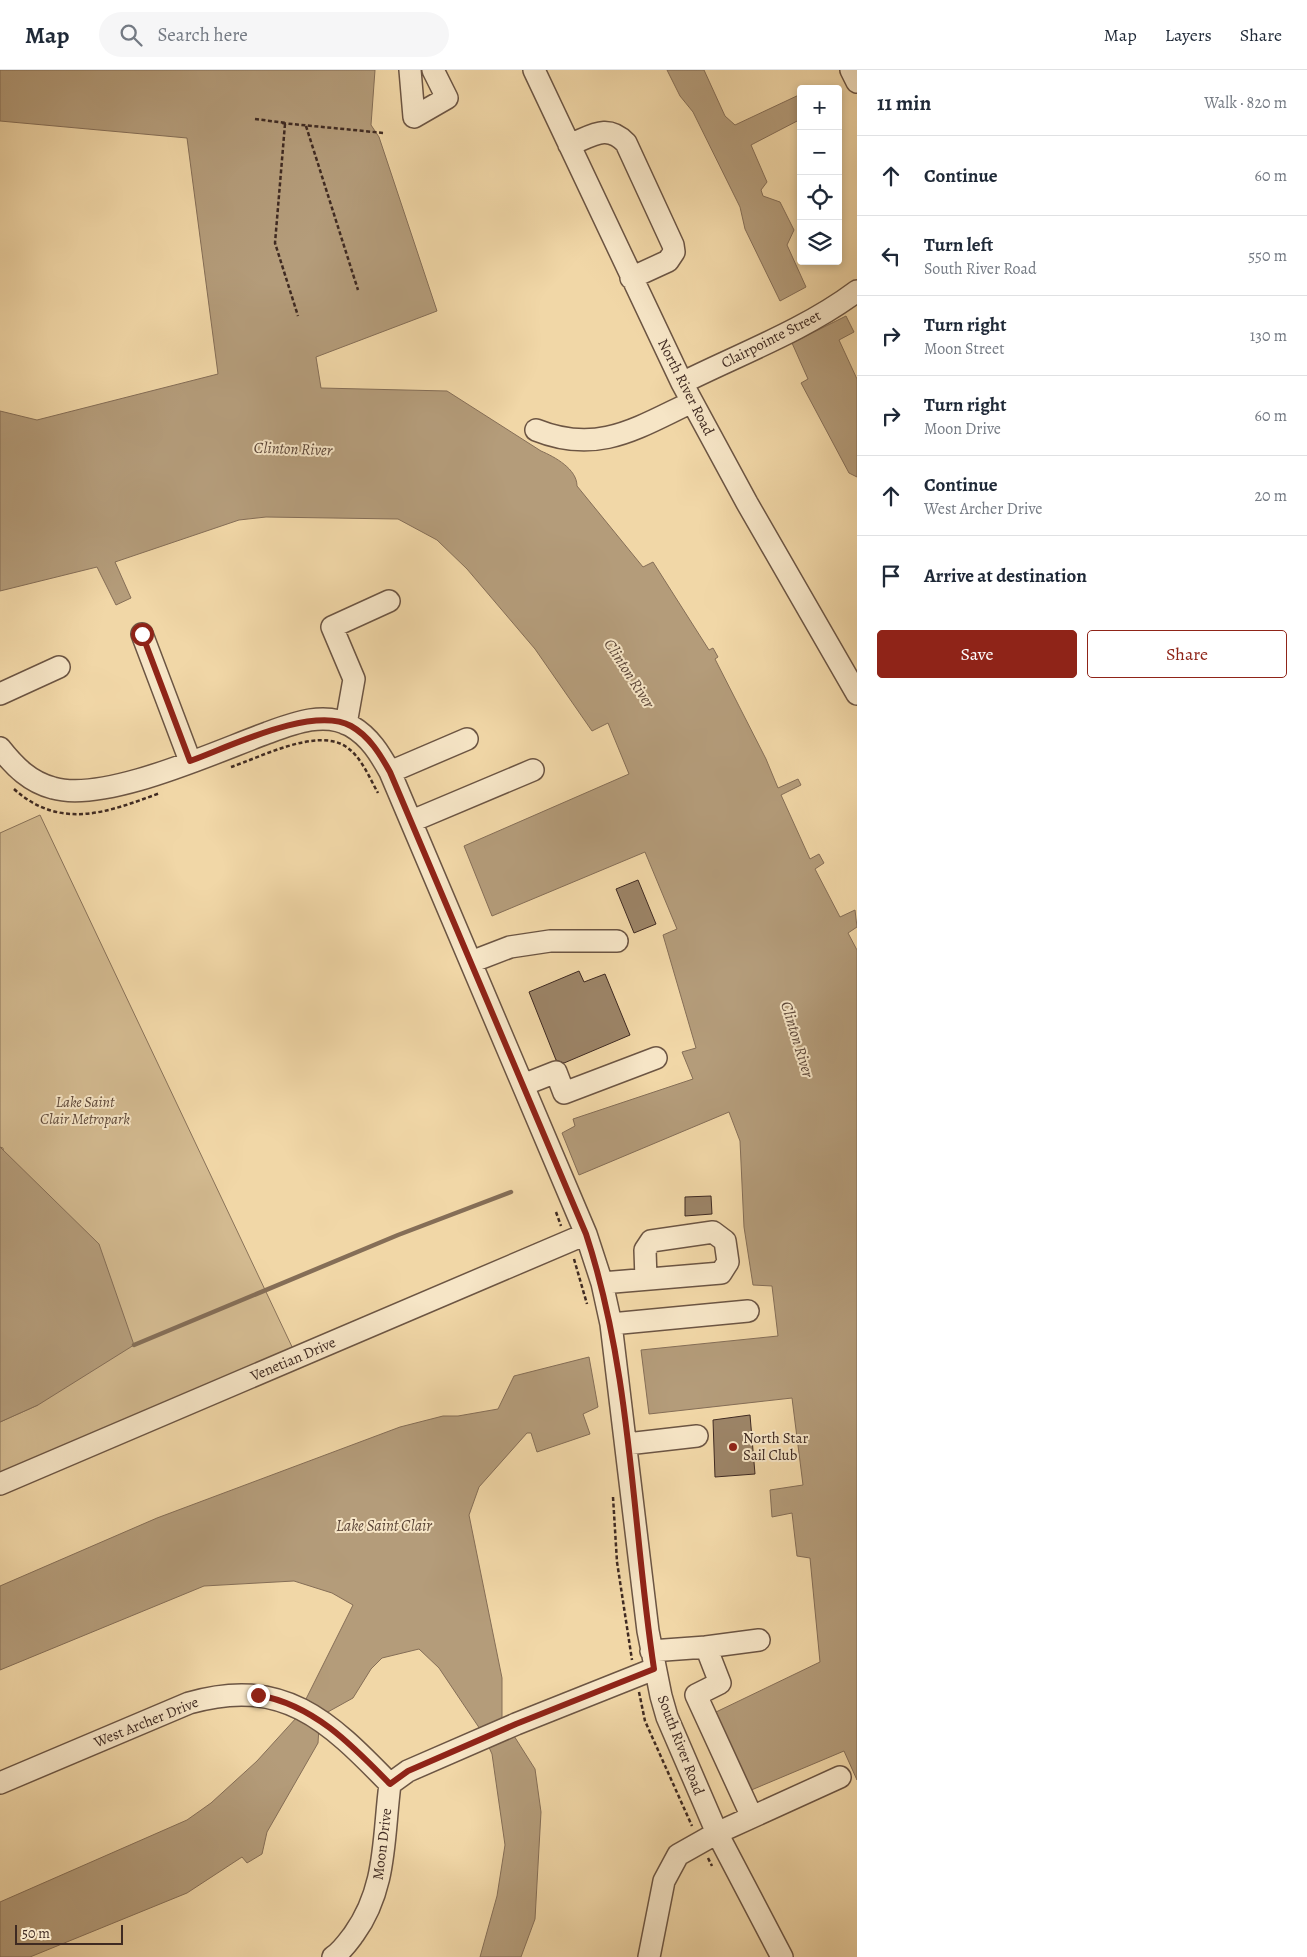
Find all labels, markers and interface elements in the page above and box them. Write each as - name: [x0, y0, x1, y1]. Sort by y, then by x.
- search box: [99, 12, 449, 57]
- text: Map: [25, 19, 69, 51]
- icon: search: [117, 21, 145, 49]
- text: Search here: [157, 22, 248, 48]
- text: Map: [1104, 23, 1137, 47]
- text: Layers: [1165, 23, 1212, 47]
- text: Share: [1240, 23, 1282, 47]
- map controls: [797, 85, 842, 265]
- button: +: [797, 85, 842, 130]
- text: 11 min: [877, 89, 931, 117]
- text: Walk · 820 m: [1204, 92, 1287, 114]
- button: −: [797, 130, 842, 175]
- icon: ahead: [877, 162, 905, 190]
- text: Continue: [924, 163, 998, 189]
- text: 60 m: [1255, 165, 1287, 187]
- button: locate: [797, 175, 842, 220]
- button: layers: [797, 220, 842, 265]
- text: Turn left: [924, 232, 993, 258]
- icon: left: [877, 242, 905, 270]
- text: 550 m: [1248, 245, 1287, 267]
- text: South River Road: [924, 258, 1037, 280]
- street label: Clairpointe Street: [718, 305, 824, 373]
- text: Turn right: [924, 312, 1006, 338]
- icon: right: [877, 322, 905, 350]
- text: 130 m: [1250, 325, 1287, 347]
- street label: North River Road: [653, 335, 719, 440]
- text: Moon Street: [924, 338, 1004, 360]
- text: Turn right: [924, 392, 1006, 418]
- icon: right: [877, 402, 905, 430]
- text: 60 m: [1255, 405, 1287, 427]
- text: Moon Drive: [924, 418, 1001, 440]
- water label: Clinton River: [253, 437, 333, 461]
- text: Continue: [924, 472, 998, 498]
- icon: ahead: [877, 482, 905, 510]
- text: 20 m: [1254, 485, 1287, 507]
- text: West Archer Drive: [924, 498, 1042, 520]
- icon: arrive: [877, 562, 905, 590]
- text: Arrive at destination: [924, 563, 1087, 589]
- route start: [131, 623, 154, 646]
- button: Save: [877, 630, 1077, 678]
- button: Share: [1087, 630, 1287, 678]
- water label: Clinton River: [599, 635, 660, 713]
- water label: Clinton River: [775, 999, 819, 1080]
- park label: Lake Saint Clair Metropark: [40, 1092, 130, 1129]
- street label: Venetian Drive: [246, 1332, 339, 1386]
- place label: North Star Sail Club: [743, 1428, 809, 1465]
- marker: North Star Sail Club: [727, 1441, 739, 1453]
- water label: Lake Saint Clair: [336, 1515, 432, 1537]
- route end: [247, 1684, 270, 1707]
- street label: West Archer Drive: [90, 1692, 201, 1752]
- street label: South River Road: [653, 1692, 710, 1799]
- street label: Moon Drive: [368, 1807, 396, 1881]
- scale bar: [15, 1922, 122, 1945]
- text: 50 m: [22, 1924, 50, 1943]

